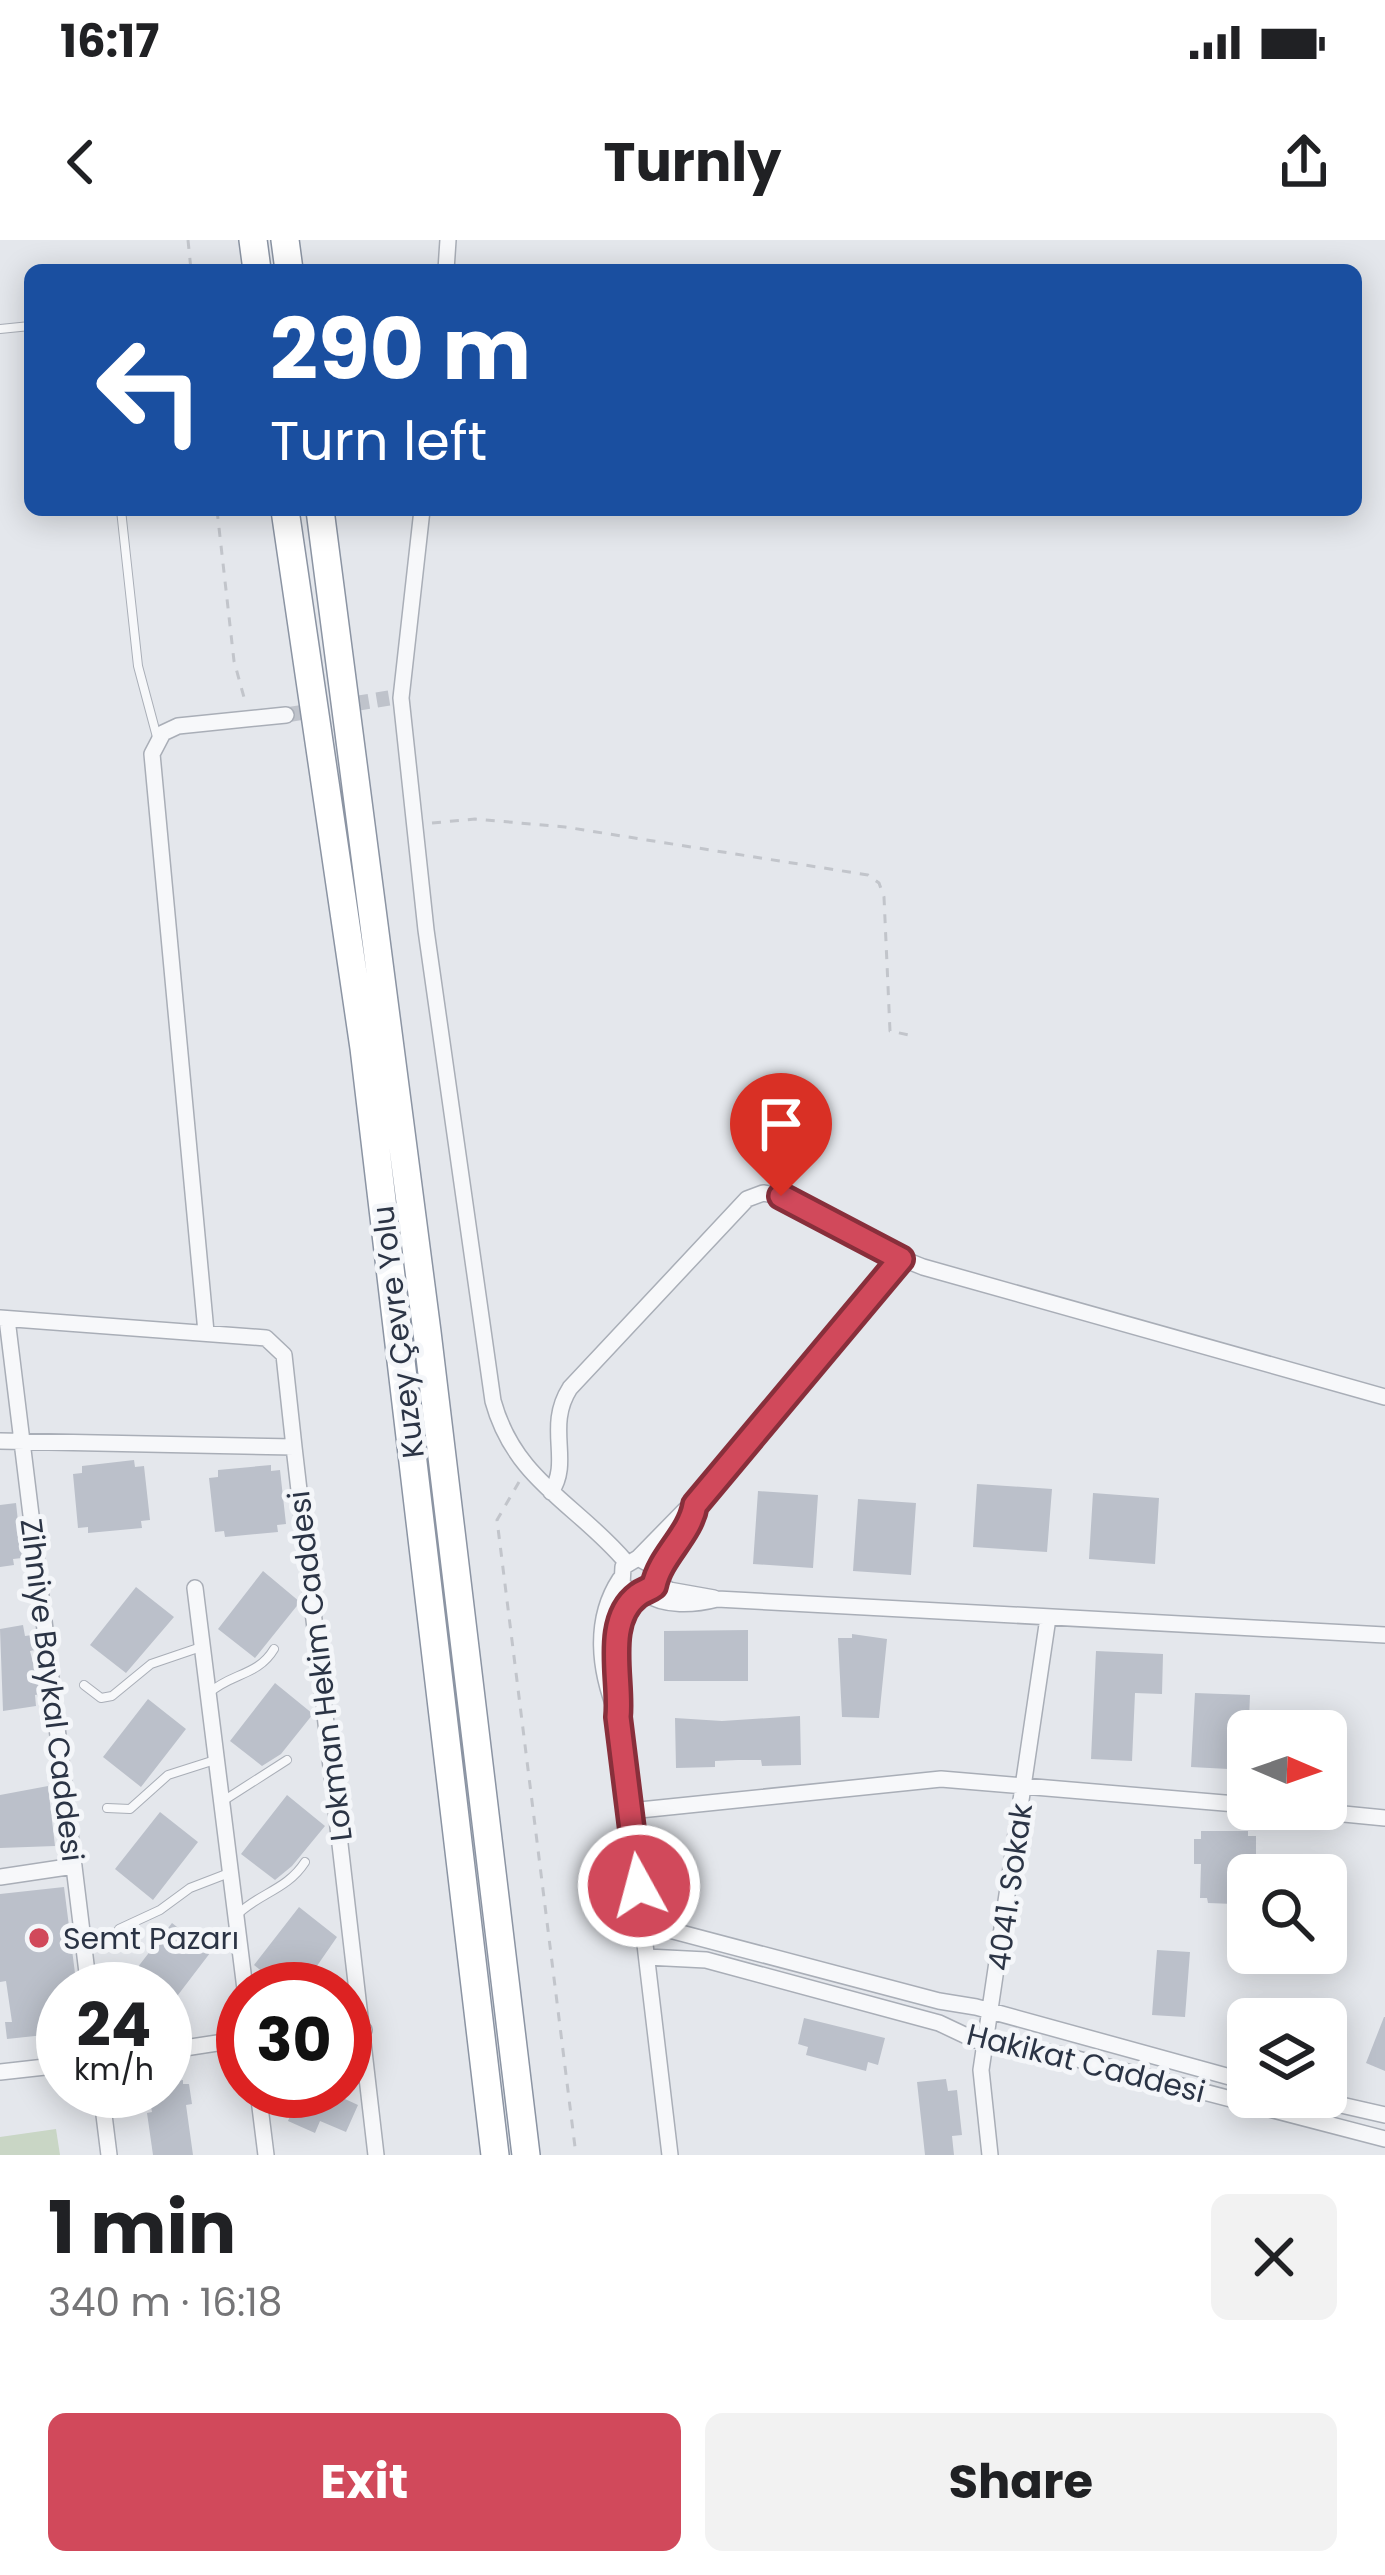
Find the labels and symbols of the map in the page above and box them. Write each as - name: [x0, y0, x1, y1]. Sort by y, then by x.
- pin: [730, 1073, 832, 1196]
- street label: Kuzey Çevre Yolu: [361, 1203, 435, 1461]
- street label: Lokman Hekim Caddesi: [277, 1488, 363, 1844]
- street label: Zihniye Baykal Caddesi: [10, 1516, 94, 1864]
- north arrow: [1227, 1710, 1347, 1830]
- street label: 4041. Sokak: [977, 1800, 1043, 1973]
- position arrow: [576, 1823, 702, 1949]
- place label: Semt Pazarı: [63, 1917, 239, 1960]
- marker: Semt Pazarı: [26, 1925, 52, 1951]
- speed limit sign: 30: [216, 1962, 372, 2118]
- street label: Hakikat Caddesi: [962, 2013, 1210, 2113]

